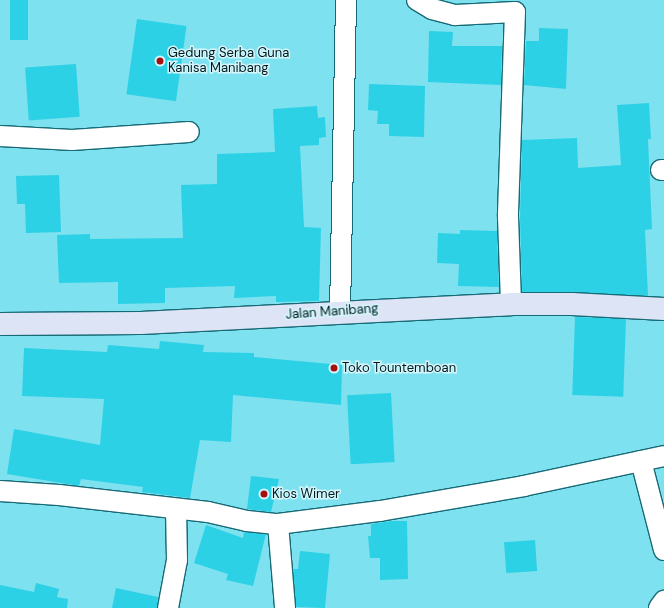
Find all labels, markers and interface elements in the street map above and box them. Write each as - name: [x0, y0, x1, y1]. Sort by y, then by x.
- place label: Gedung Serba Guna Kanisa Manibang: [168, 46, 289, 77]
- marker: Gedung Serba Guna Kanisa Manibang: [155, 56, 165, 66]
- street label: Jalan Manibang: [285, 301, 379, 323]
- place label: Toko Tountemboan: [342, 360, 456, 376]
- marker: Toko Tountemboan: [329, 363, 339, 373]
- place label: Kios Wimer: [272, 486, 340, 502]
- marker: Kios Wimer: [259, 489, 269, 499]

